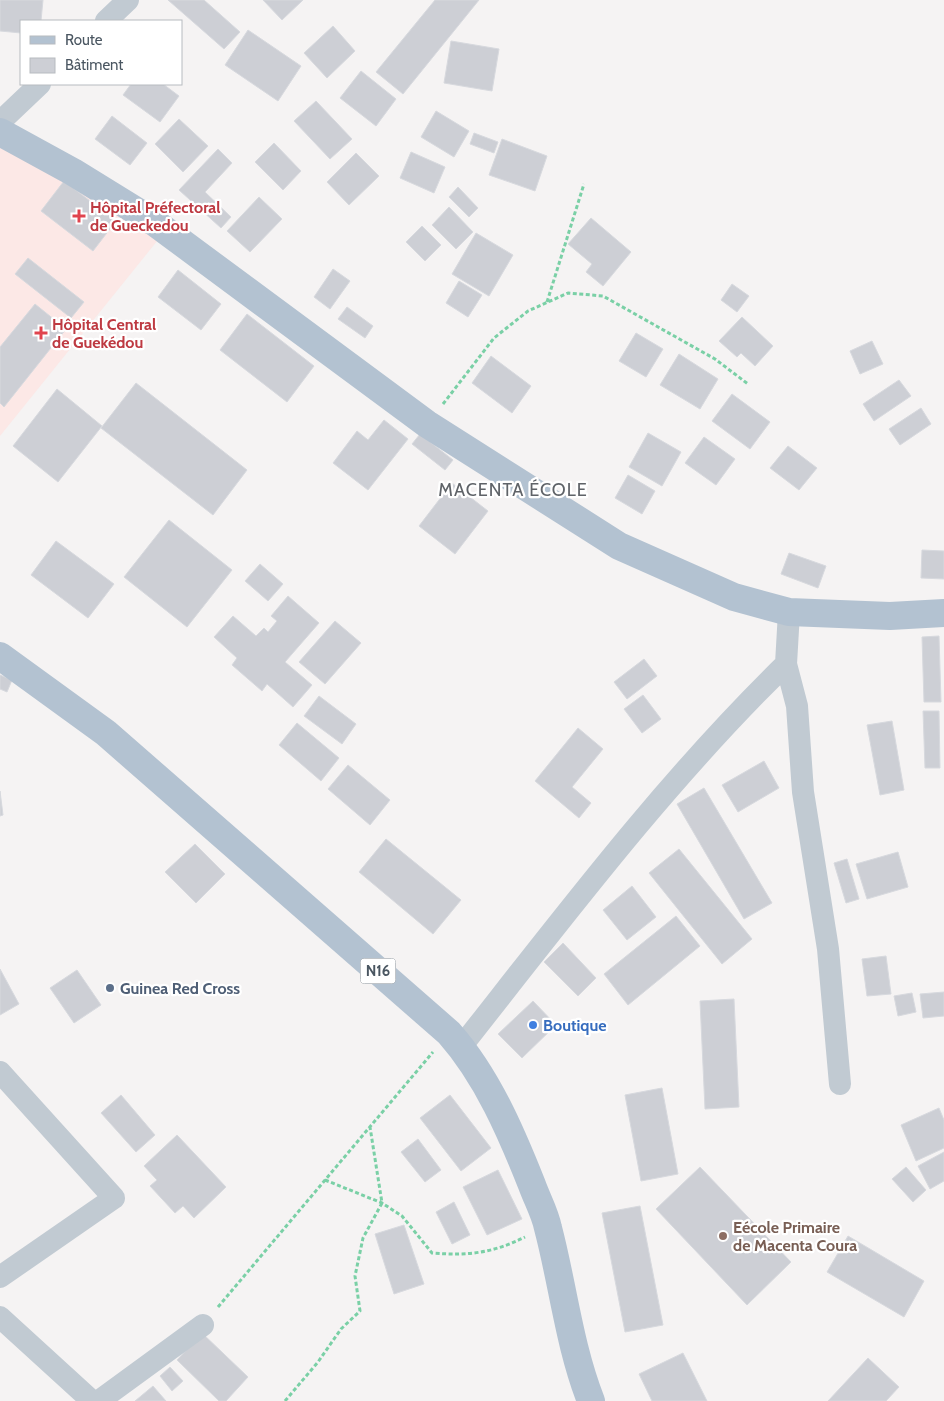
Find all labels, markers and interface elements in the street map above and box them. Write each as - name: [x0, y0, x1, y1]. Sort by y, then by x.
- legend: [20, 20, 182, 85]
- text: Route: [65, 31, 103, 49]
- text: Bâtiment: [65, 56, 123, 74]
- place label: Hôpital Préfectoral de Gueckedou: [90, 198, 221, 235]
- marker: Hôpital Préfectoral de Gueckedou: [72, 209, 86, 223]
- place label: Hôpital Central de Guekédou: [52, 315, 156, 352]
- marker: Hôpital Central de Guekédou: [34, 326, 48, 340]
- district label: MACENTA ÉCOLE: [438, 479, 588, 501]
- road number: N16: [360, 958, 396, 984]
- place label: Guinea Red Cross: [120, 979, 240, 998]
- marker: Guinea Red Cross: [104, 982, 116, 994]
- place label: Boutique: [543, 1016, 607, 1035]
- marker: Boutique: [527, 1019, 539, 1031]
- place label: Eécole Primaire de Macenta Coura: [733, 1218, 857, 1255]
- marker: Eécole Primaire de Macenta Coura: [717, 1230, 729, 1242]

